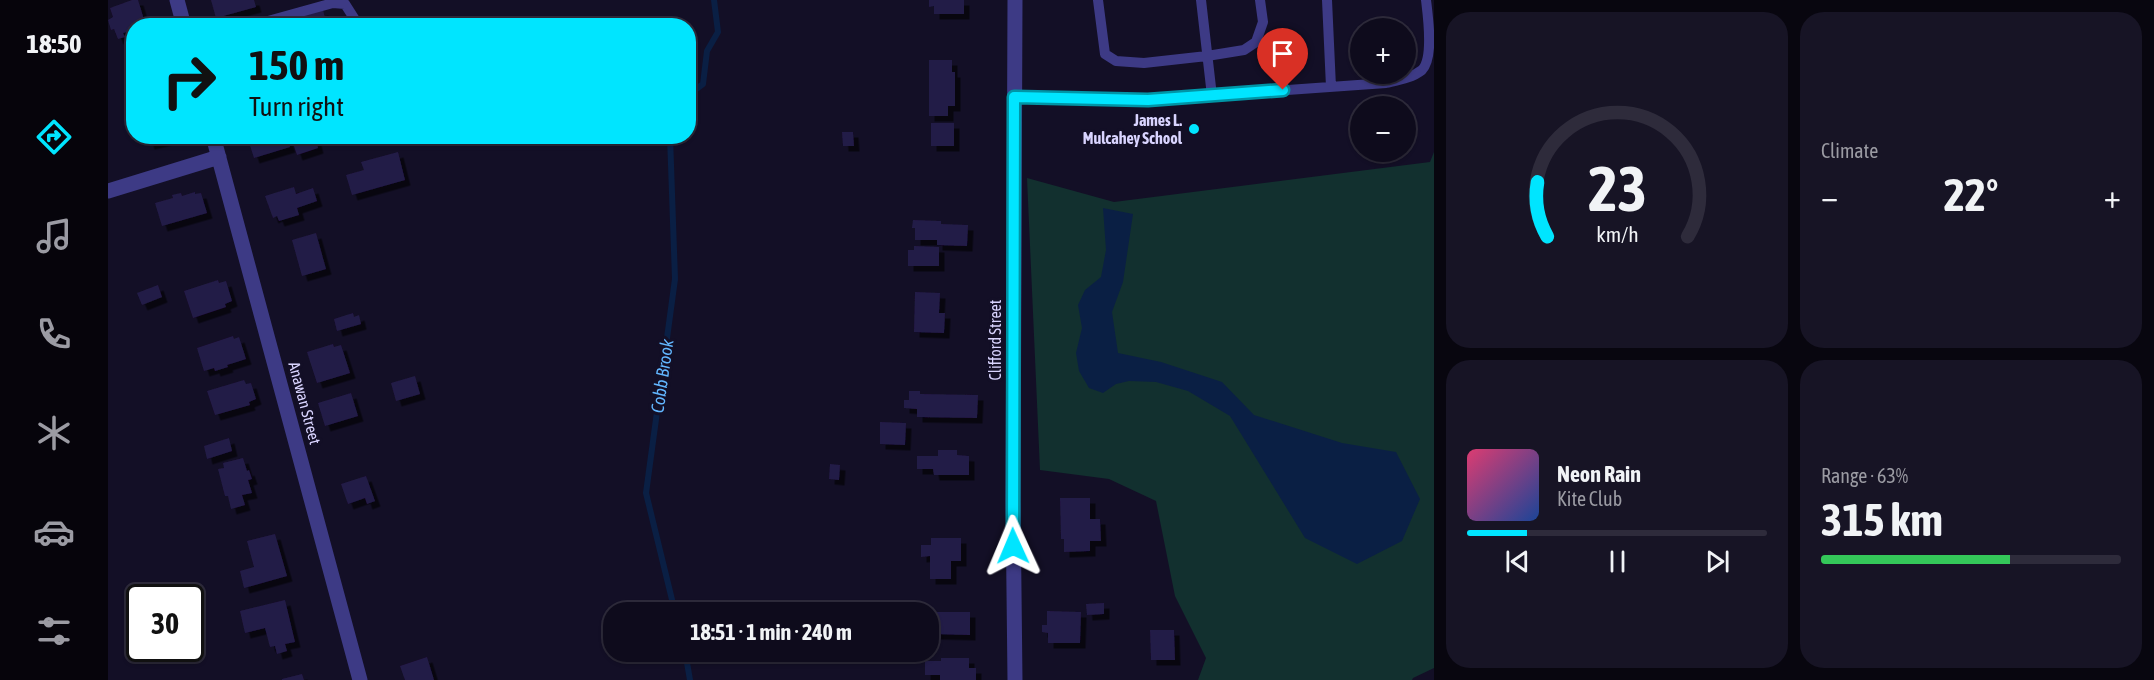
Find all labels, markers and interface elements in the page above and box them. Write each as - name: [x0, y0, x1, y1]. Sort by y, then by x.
- map controls: [1350, 18, 1416, 162]
- button: +: [1350, 18, 1416, 84]
- text: 18:50: [26, 28, 82, 59]
- pin: [1257, 28, 1308, 90]
- icon: arrive: [1266, 37, 1299, 70]
- text: 150 m: [249, 41, 344, 89]
- icon: right: [150, 42, 228, 120]
- text: Turn right: [249, 91, 344, 122]
- button: −: [1350, 96, 1416, 162]
- place label: James L. Mulcahey School: [1083, 111, 1183, 147]
- icon: directions: [33, 116, 75, 158]
- marker: James L. Mulcahey School: [1187, 122, 1201, 136]
- text: Climate: [1821, 139, 1878, 162]
- text: 23: [1588, 153, 1646, 224]
- text: 22°: [1944, 169, 1998, 221]
- text: −: [1821, 177, 1838, 215]
- text: +: [2104, 177, 2121, 215]
- icon: music: [33, 215, 75, 257]
- text: km/h: [1596, 222, 1638, 247]
- street label: Clifford Street: [986, 299, 1004, 380]
- icon: phone: [33, 313, 75, 355]
- water label: Cobb Brook: [646, 337, 678, 414]
- street label: Anawan Street: [285, 360, 325, 447]
- icon: climate: [33, 412, 75, 454]
- text: Neon Rain: [1557, 461, 1641, 487]
- text: Range · 63%: [1821, 464, 1908, 487]
- text: Kite Club: [1557, 487, 1622, 510]
- text: 315 km: [1821, 494, 1943, 546]
- icon: car: [33, 511, 75, 553]
- position arrow: [981, 514, 1045, 578]
- icon: previous: [1501, 545, 1534, 578]
- icon: pause: [1601, 545, 1634, 578]
- icon: next: [1701, 545, 1734, 578]
- speed limit sign: 30: [126, 584, 204, 662]
- icon: filters: [33, 610, 75, 652]
- text: 18:51 · 1 min · 240 m: [690, 619, 852, 645]

